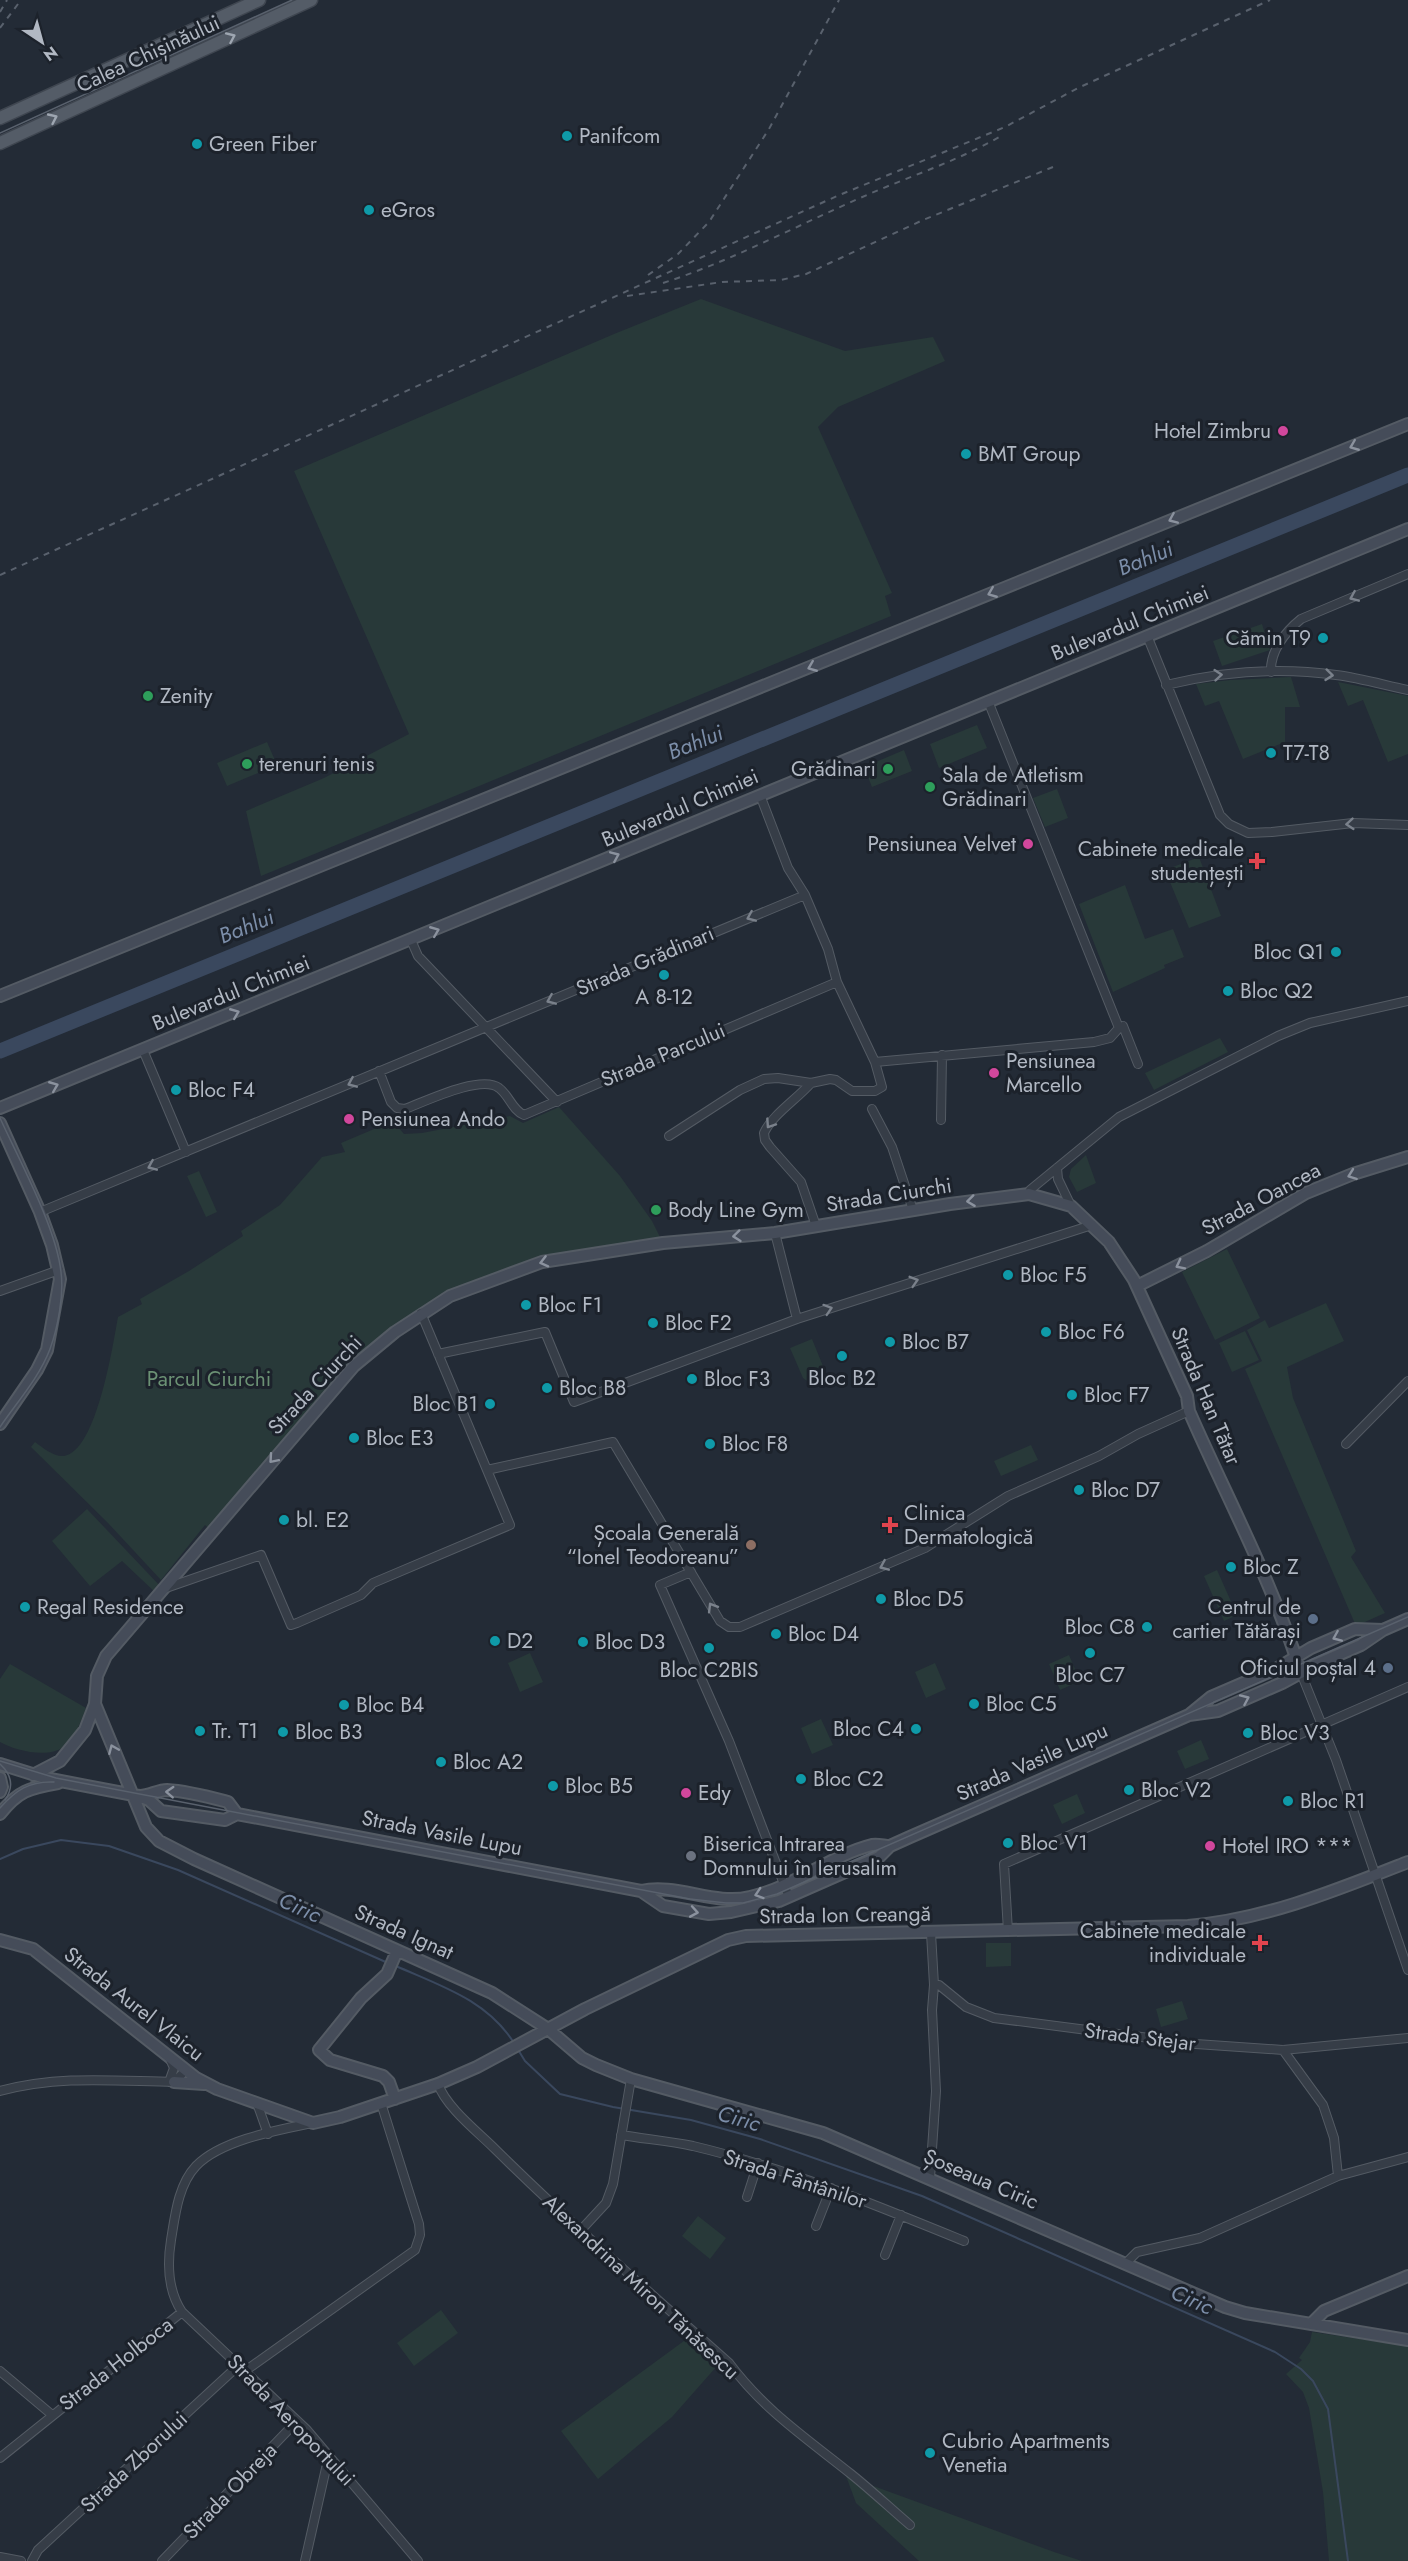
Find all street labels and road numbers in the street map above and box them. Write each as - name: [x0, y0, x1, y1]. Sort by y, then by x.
- street label: Calea Chișinăului: [71, 8, 225, 100]
- street label: Bulevardul Chimiei: [1047, 578, 1213, 668]
- street label: Bulevardul Chimiei: [597, 761, 763, 855]
- street label: Strada Grădinari: [571, 918, 719, 1004]
- street label: Bulevardul Chimiei: [148, 948, 314, 1038]
- street label: Strada Parcului: [596, 1015, 730, 1095]
- street label: Strada Oancea: [1196, 1155, 1326, 1243]
- street label: Strada Ciurchi: [824, 1170, 954, 1220]
- street label: Strada Han Tătar: [1163, 1322, 1249, 1470]
- street label: Strada Ciurchi: [261, 1329, 369, 1441]
- street label: Strada Vasile Lupu: [951, 1715, 1113, 1809]
- street label: Strada Vasile Lupu: [359, 1803, 525, 1863]
- street label: Strada Ignat: [350, 1897, 458, 1967]
- street label: Strada Ion Creangă: [759, 1899, 931, 1931]
- street label: Strada Aurel Vlaicu: [57, 1940, 211, 2068]
- street label: Strada Stejar: [1083, 2015, 1198, 2059]
- street label: Șoseaua Ciric: [919, 2141, 1043, 2217]
- street label: Strada Fântânilor: [719, 2142, 871, 2217]
- street label: Alexandrina Miron Tănăsescu: [536, 2188, 746, 2386]
- street label: Strada Holboca: [53, 2310, 179, 2418]
- street label: Strada Aeroportului: [220, 2347, 362, 2493]
- street label: Strada Zborului: [74, 2404, 194, 2520]
- street label: Strada Obreja: [176, 2436, 284, 2546]

